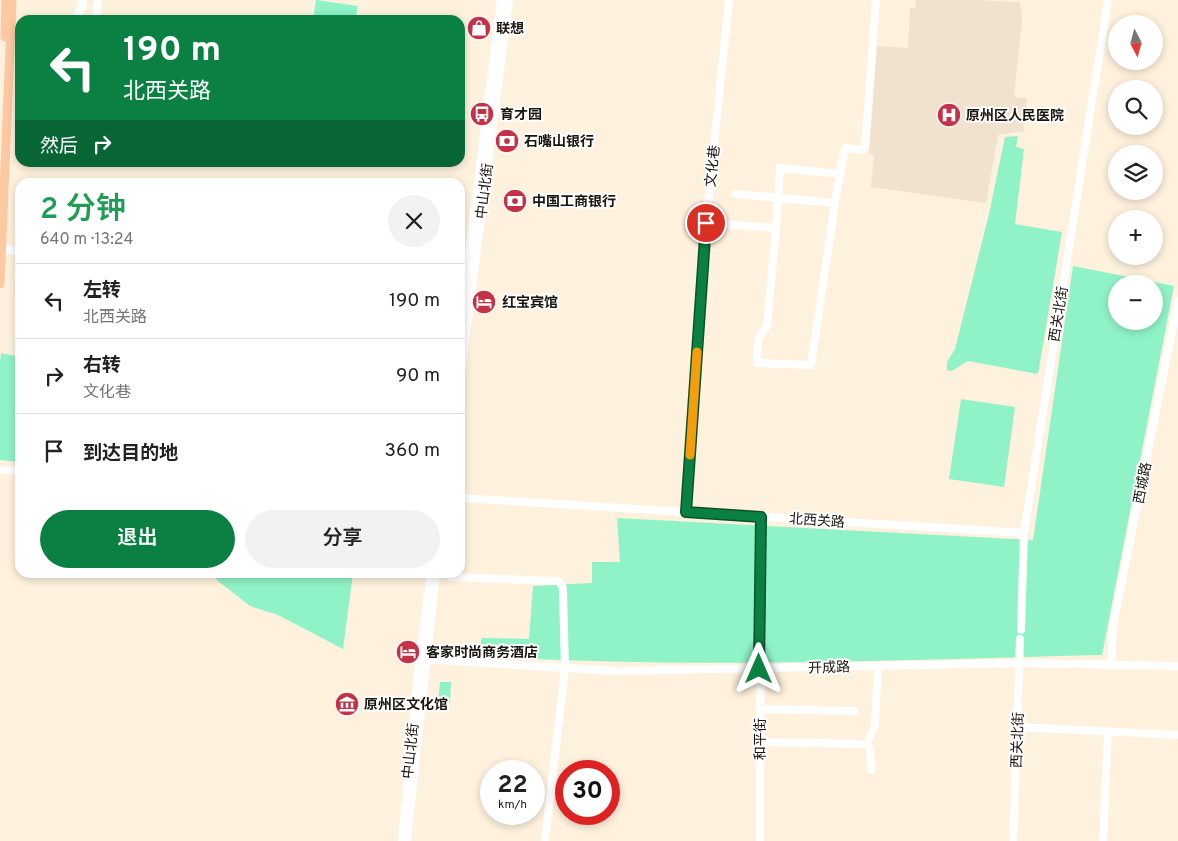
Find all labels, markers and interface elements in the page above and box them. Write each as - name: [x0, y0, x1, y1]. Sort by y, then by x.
- shop icon: 联想: [466, 15, 492, 41]
- north arrow: [1108, 15, 1162, 70]
- map controls: [1108, 15, 1163, 330]
- place label: 联想: [496, 21, 524, 38]
- text: 190 m: [123, 29, 221, 73]
- icon: left: [40, 35, 105, 100]
- text: 北西关路: [123, 79, 211, 106]
- button: search: [1108, 80, 1163, 135]
- bus stop icon: 育才园: [469, 101, 495, 127]
- hospital icon: 原州区人民医院: [936, 102, 962, 128]
- place label: 育才园: [500, 107, 542, 124]
- place label: 原州区人民医院: [966, 107, 1064, 125]
- bank icon: 石嘴山银行: [494, 128, 520, 154]
- icon: right: [88, 130, 116, 158]
- place label: 石嘴山银行: [524, 133, 594, 151]
- text: 然后: [40, 135, 78, 159]
- street label: 文化巷: [702, 144, 724, 188]
- button: layers: [1108, 145, 1163, 200]
- street label: 中山北街: [473, 162, 497, 220]
- bank icon: 中国工商银行: [502, 188, 528, 214]
- text: 2 分钟: [40, 192, 126, 229]
- place label: 中国工商银行: [532, 194, 616, 211]
- button: close: [388, 195, 440, 247]
- pin: [685, 202, 727, 244]
- icon: arrive: [692, 209, 720, 237]
- button: +: [1108, 210, 1163, 265]
- text: 640 m · 13:24: [40, 230, 133, 250]
- button: −: [1108, 275, 1163, 330]
- text: 左转: [83, 279, 121, 303]
- street label: 西关北街: [1046, 285, 1072, 343]
- icon: left: [40, 287, 68, 315]
- text: 190 m: [389, 289, 440, 313]
- hotel icon: 红宝宾馆: [471, 289, 497, 315]
- place label: 红宝宾馆: [502, 294, 558, 312]
- text: 北西关路: [83, 308, 147, 328]
- text: 右转: [83, 354, 121, 378]
- icon: right: [40, 362, 68, 390]
- text: 90 m: [396, 364, 440, 388]
- text: 文化巷: [83, 383, 131, 403]
- icon: arrive: [40, 437, 68, 465]
- text: 360 m: [384, 439, 440, 463]
- text: 到达目的地: [83, 442, 178, 466]
- street label: 西城路: [1131, 461, 1156, 506]
- button: 退出: [40, 510, 235, 568]
- button: 分享: [245, 510, 440, 568]
- street label: 北西关路: [788, 510, 845, 532]
- hotel icon: 客家时尚商务酒店: [395, 639, 421, 665]
- position arrow: [732, 642, 784, 694]
- place label: 客家时尚商务酒店: [426, 644, 538, 662]
- street label: 开成路: [808, 659, 850, 678]
- museum icon: 原州区文化馆: [334, 691, 360, 717]
- place label: 原州区文化馆: [364, 696, 448, 714]
- street label: 西关北街: [1008, 712, 1028, 768]
- street label: 和平街: [753, 718, 770, 760]
- street label: 中山北街: [399, 722, 423, 780]
- speed limit sign: 30: [555, 760, 620, 825]
- text: 22: [497, 770, 528, 802]
- text: km/h: [498, 797, 527, 813]

